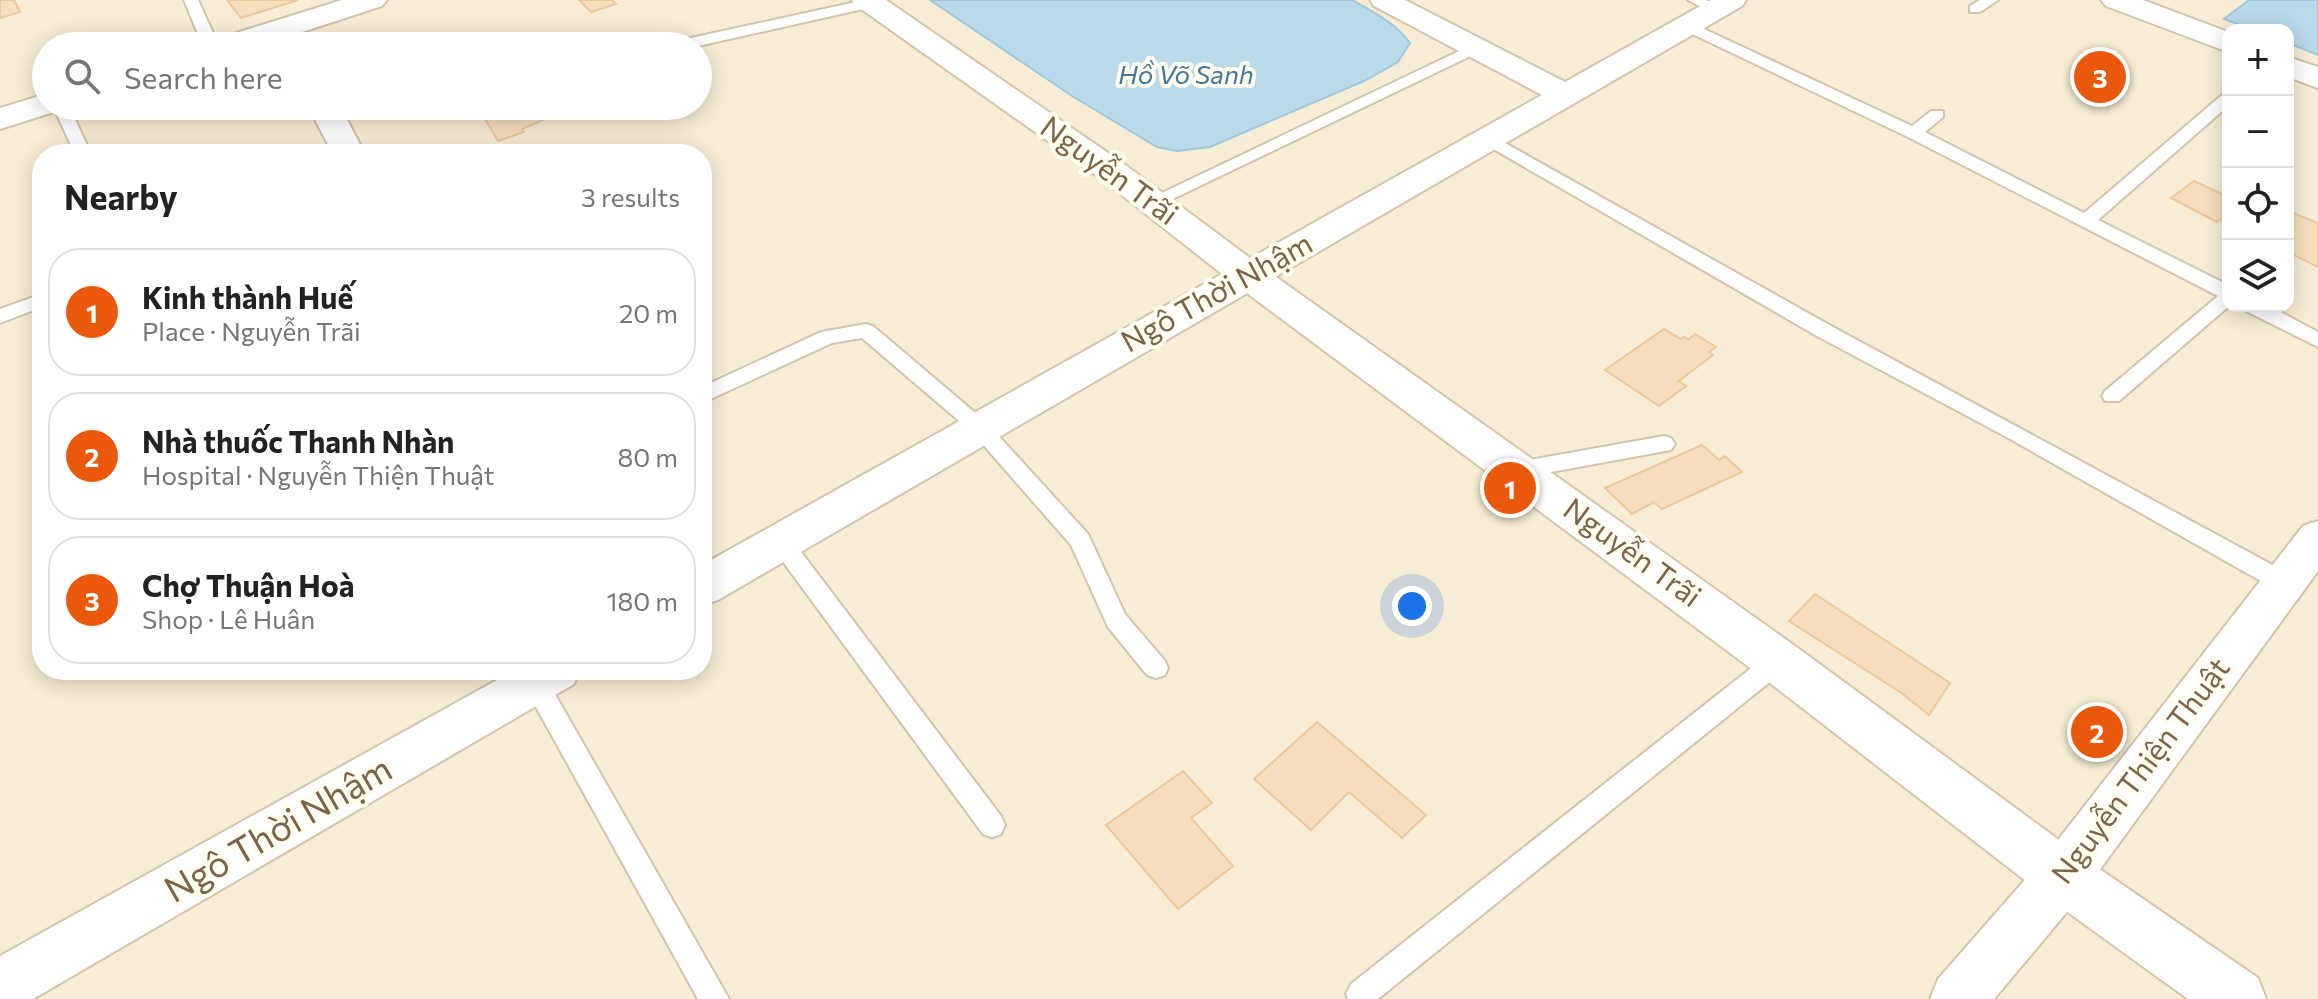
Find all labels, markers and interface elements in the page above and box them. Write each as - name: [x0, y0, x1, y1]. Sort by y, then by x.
- map controls: [2222, 24, 2294, 312]
- button: +: [2222, 24, 2294, 96]
- search box: [32, 32, 712, 120]
- pin: 3: [2074, 47, 2126, 107]
- icon: search: [60, 54, 104, 98]
- text: Search here: [124, 58, 283, 95]
- water label: Hồ Võ Sanh: [1118, 58, 1254, 89]
- button: −: [2222, 96, 2294, 168]
- street label: Nguyễn Trãi: [1034, 107, 1186, 231]
- button: locate: [2222, 168, 2294, 240]
- text: Nearby: [64, 175, 178, 217]
- text: 3 results: [581, 181, 680, 212]
- street label: Ngô Thời Nhậm: [1114, 223, 1318, 359]
- button: layers: [2222, 240, 2294, 312]
- text: Kinh thành Huế: [142, 278, 353, 315]
- text: 1: [86, 297, 98, 328]
- text: 20 m: [619, 297, 678, 328]
- text: Place · Nguyễn Trãi: [142, 315, 361, 346]
- text: Nhà thuốc Thanh Nhàn: [142, 422, 454, 459]
- text: 2: [85, 441, 99, 472]
- text: 80 m: [618, 441, 678, 472]
- pin: 1: [1484, 458, 1536, 518]
- text: Hospital · Nguyễn Thiện Thuật: [142, 459, 494, 490]
- street label: Nguyễn Trãi: [1557, 489, 1709, 613]
- text: Chợ Thuận Hoà: [142, 566, 354, 603]
- text: 3: [84, 585, 100, 616]
- text: 180 m: [606, 585, 678, 616]
- your location: [1392, 586, 1432, 626]
- text: Shop · Lê Huân: [142, 603, 315, 634]
- street label: Nguyễn Thiện Thuật: [2042, 649, 2236, 890]
- pin: 2: [2071, 702, 2123, 762]
- street label: Ngô Thời Nhậm: [155, 744, 399, 910]

